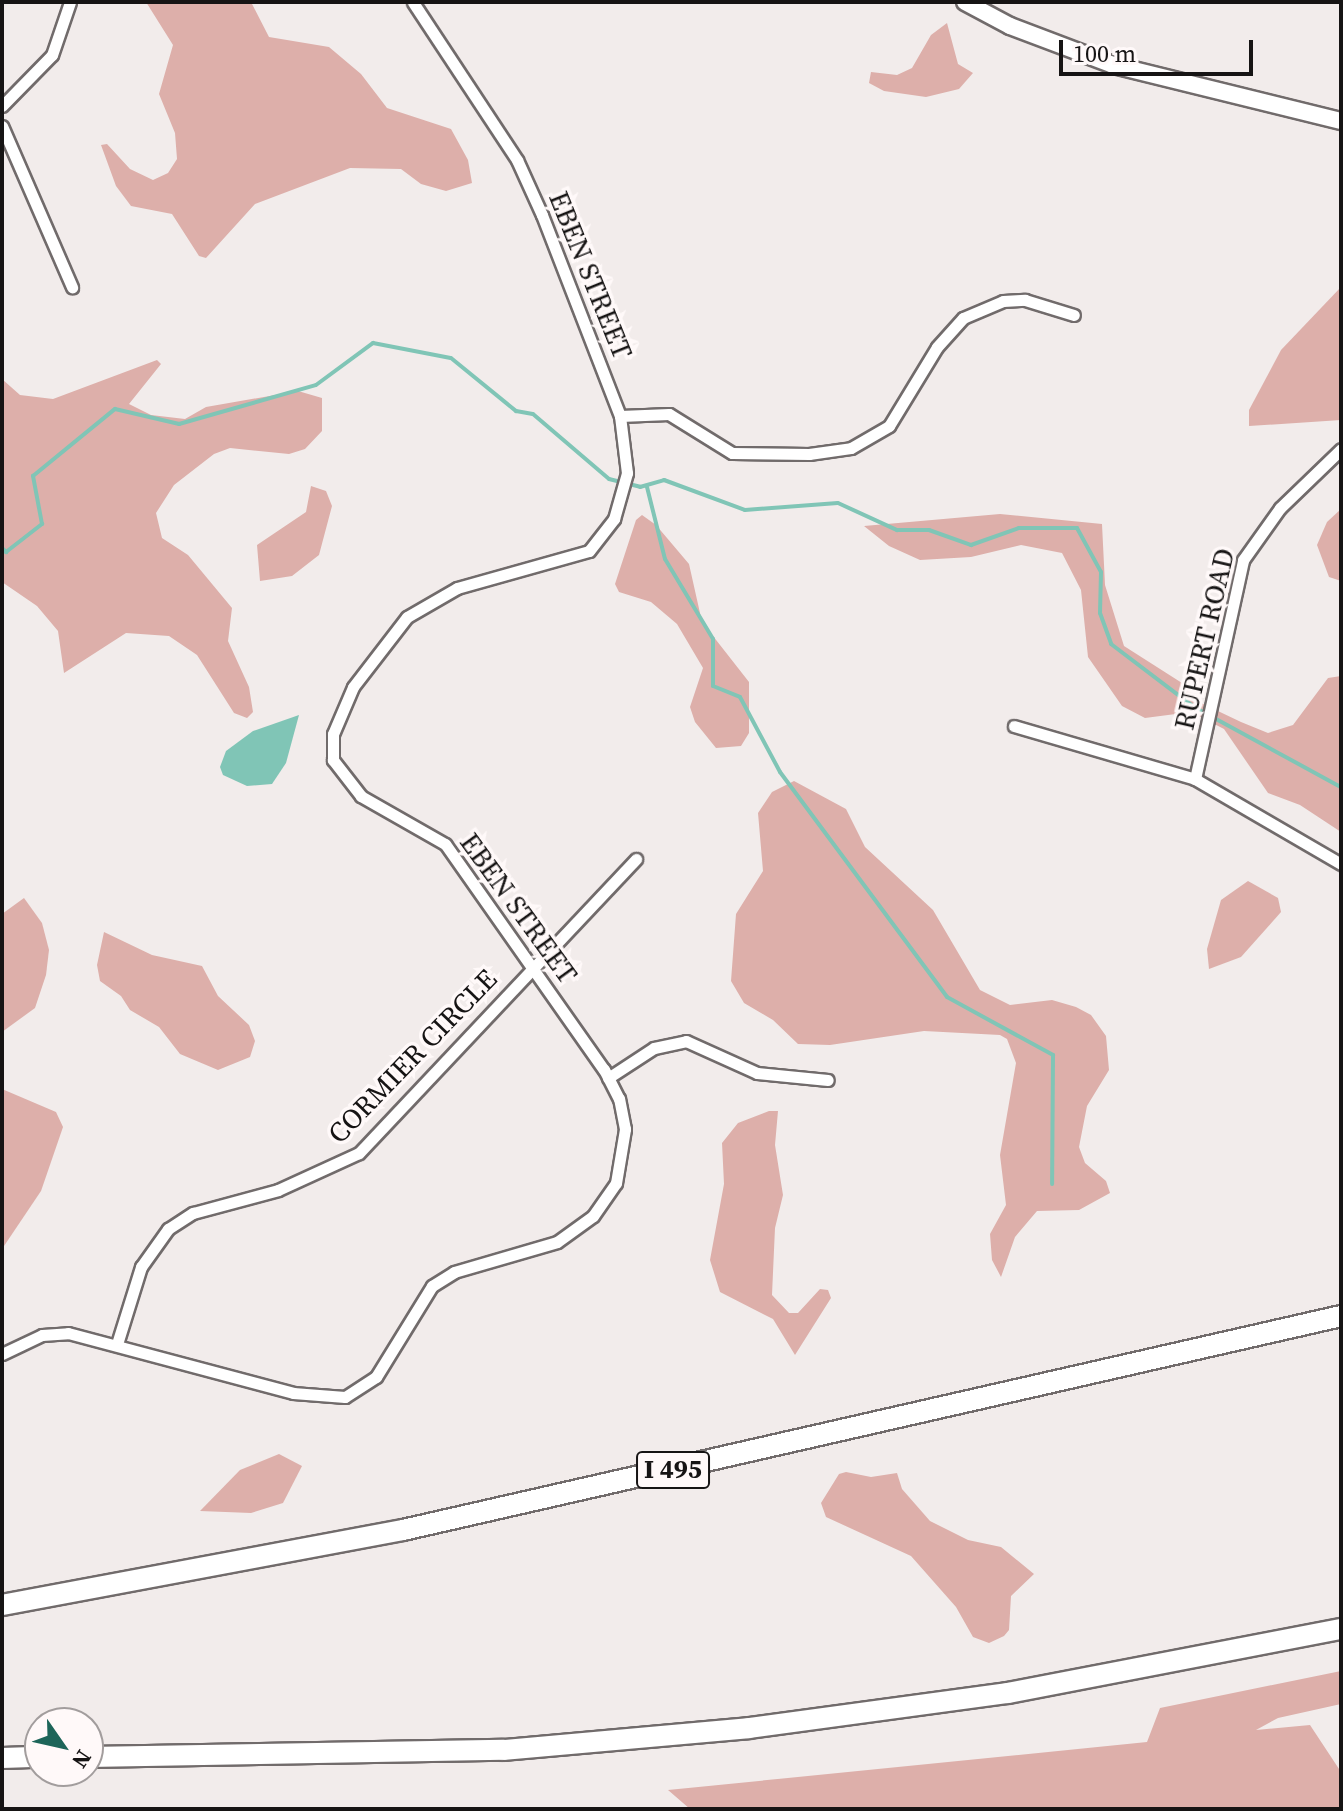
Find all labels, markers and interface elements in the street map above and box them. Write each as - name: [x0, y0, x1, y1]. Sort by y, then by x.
- scale bar: [1063, 24, 1257, 74]
- text: 100 m: [1073, 37, 1136, 70]
- street label: EBEN STREET: [542, 186, 640, 364]
- street label: RUPERT ROAD: [1167, 545, 1241, 733]
- street label: EBEN STREET: [453, 826, 585, 990]
- street label: CORMIER CIRCLE: [320, 962, 504, 1150]
- road number: I 495: [635, 1448, 711, 1492]
- north arrow: [24, 1707, 104, 1787]
- text: N: [65, 1744, 99, 1774]

